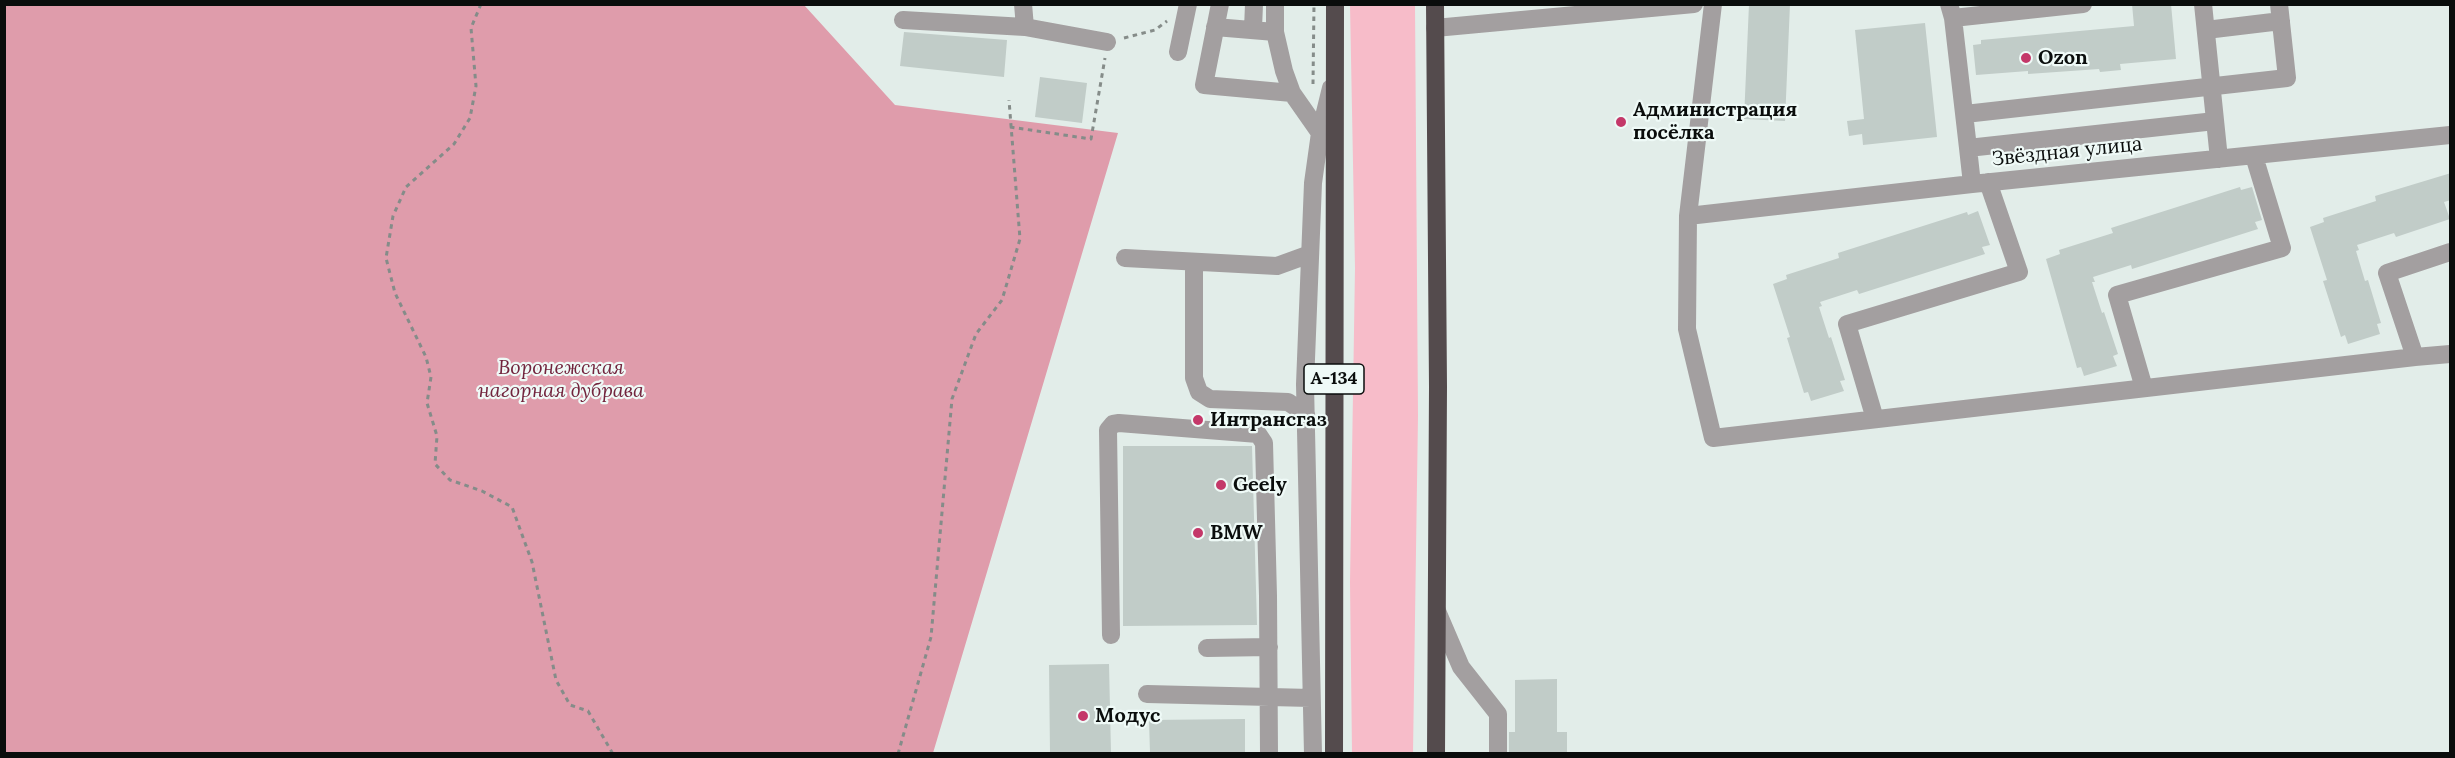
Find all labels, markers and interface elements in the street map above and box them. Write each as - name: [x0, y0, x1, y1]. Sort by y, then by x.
- place label: Ozon: [2038, 46, 2088, 70]
- marker: Ozon: [2019, 51, 2033, 65]
- place label: Администрация посёлка: [1633, 98, 1797, 145]
- marker: Администрация посёлка: [1614, 115, 1628, 129]
- street label: Звёздная улица: [1991, 132, 2143, 172]
- park label: Воронежская нагорная дубрава: [478, 356, 644, 403]
- road number: А-134: [1304, 364, 1364, 394]
- place label: Интрансгаз: [1210, 408, 1327, 432]
- marker: Интрансгаз: [1191, 413, 1205, 427]
- place label: Geely: [1233, 473, 1287, 497]
- marker: Geely: [1214, 478, 1228, 492]
- place label: BMW: [1210, 521, 1263, 545]
- marker: BMW: [1191, 526, 1205, 540]
- place label: Модус: [1095, 704, 1160, 728]
- marker: Модус: [1076, 709, 1090, 723]

